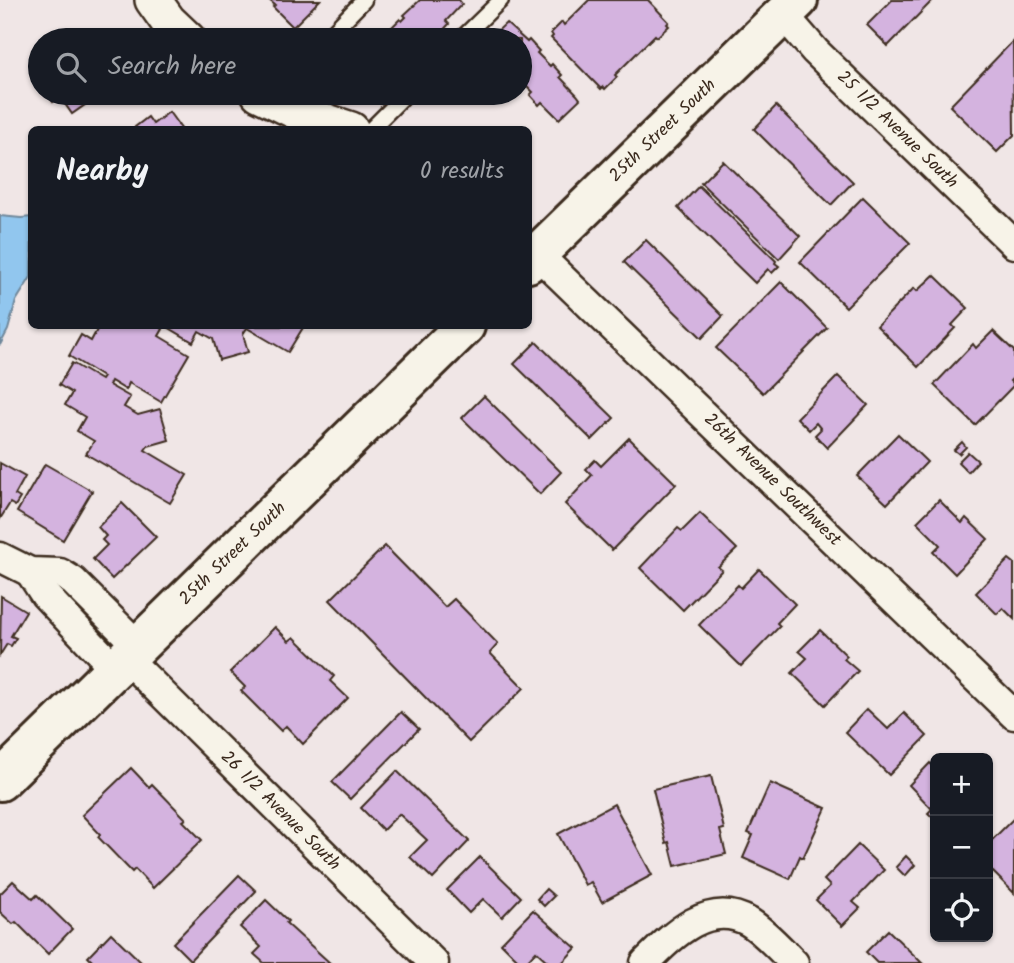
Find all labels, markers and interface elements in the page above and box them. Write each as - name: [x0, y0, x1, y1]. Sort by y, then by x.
- search box: [28, 28, 532, 105]
- text: Search here: [108, 46, 236, 88]
- icon: search: [52, 48, 90, 86]
- street label: 25 1/2 Avenue South: [829, 64, 965, 196]
- street label: 25th Street South: [603, 72, 723, 190]
- text: Nearby: [56, 148, 148, 196]
- text: 0 results: [420, 154, 504, 190]
- street label: 26th Avenue Southwest: [696, 406, 848, 554]
- street label: 25th Street South: [173, 495, 293, 613]
- street label: 26 1/2 Avenue South: [213, 744, 347, 878]
- map controls: [930, 753, 993, 942]
- button: +: [930, 753, 993, 816]
- button: −: [930, 816, 993, 879]
- button: locate: [930, 879, 993, 942]

